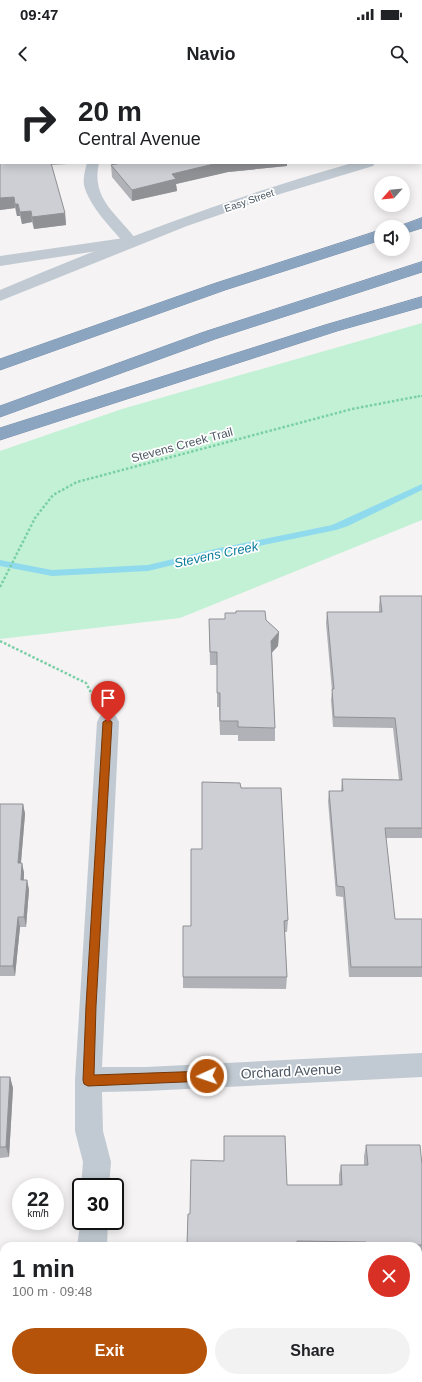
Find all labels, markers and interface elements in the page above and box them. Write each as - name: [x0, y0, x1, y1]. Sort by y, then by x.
- text: 09:47: [20, 6, 58, 23]
- icon: back: [12, 43, 34, 65]
- icon: search: [388, 43, 410, 65]
- text: Navio: [186, 44, 236, 64]
- icon: right: [12, 96, 64, 148]
- text: 20 m: [78, 96, 142, 127]
- text: Central Avenue: [78, 129, 201, 149]
- north arrow: [374, 176, 410, 212]
- map controls: [374, 176, 410, 256]
- street label: Easy Street: [223, 187, 276, 214]
- button: sound: [374, 220, 410, 256]
- street label: Stevens Creek Trail: [130, 425, 234, 465]
- water label: Stevens Creek: [173, 538, 261, 571]
- pin: [91, 681, 125, 722]
- icon: arrive: [97, 687, 119, 709]
- position arrow: [186, 1055, 228, 1097]
- street label: Orchard Avenue: [240, 1060, 342, 1082]
- speed limit sign: 30: [72, 1178, 124, 1230]
- text: 22: [27, 1188, 49, 1210]
- text: km/h: [27, 1208, 49, 1219]
- text: 1 min: [12, 1255, 75, 1282]
- button: close: [368, 1255, 410, 1297]
- text: 100 m · 09:48: [12, 1284, 92, 1299]
- button: Exit: [12, 1328, 207, 1374]
- button: Share: [215, 1328, 410, 1374]

